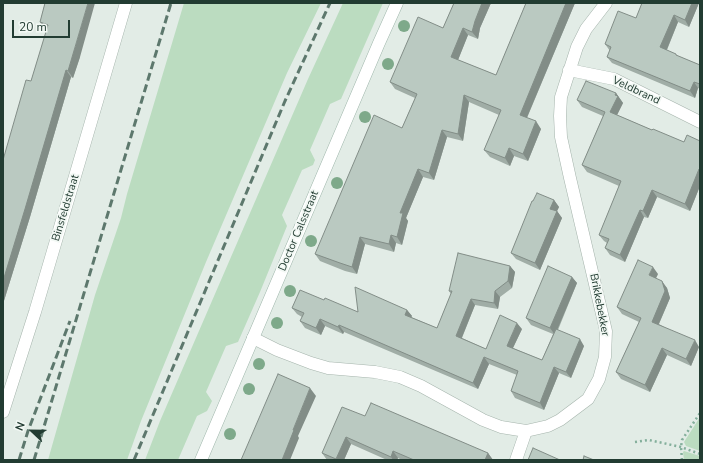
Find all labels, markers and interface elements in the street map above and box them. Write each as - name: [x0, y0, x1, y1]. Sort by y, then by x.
- scale bar: [14, 12, 72, 38]
- text: 20 m: [19, 19, 47, 35]
- street label: Veldbrand: [610, 74, 662, 108]
- street label: Binsfeldstraat: [50, 173, 82, 243]
- street label: Doctor Calsstraat: [276, 189, 322, 273]
- street label: Brikkebekker: [586, 273, 612, 337]
- north arrow: [12, 411, 52, 451]
- text: N: [12, 420, 29, 433]

